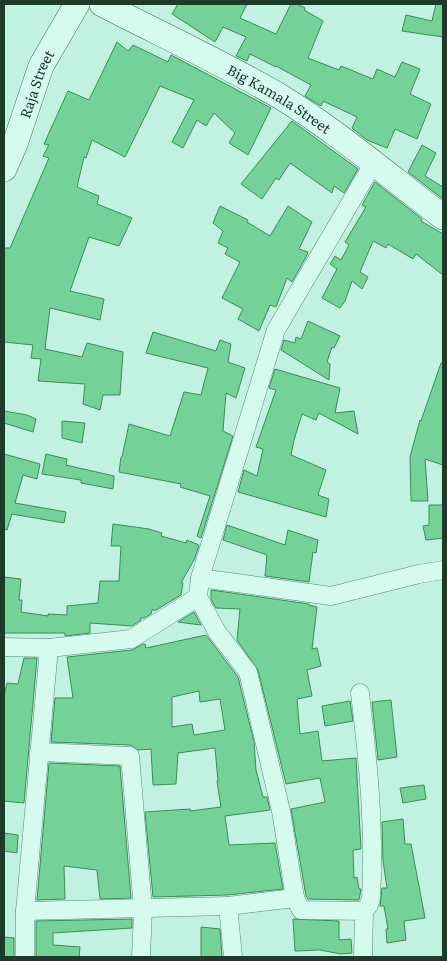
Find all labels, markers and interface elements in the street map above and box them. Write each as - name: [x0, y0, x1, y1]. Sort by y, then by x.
- street label: Raja Street: [14, 46, 59, 121]
- street label: Big Kamala Street: [224, 59, 336, 138]

